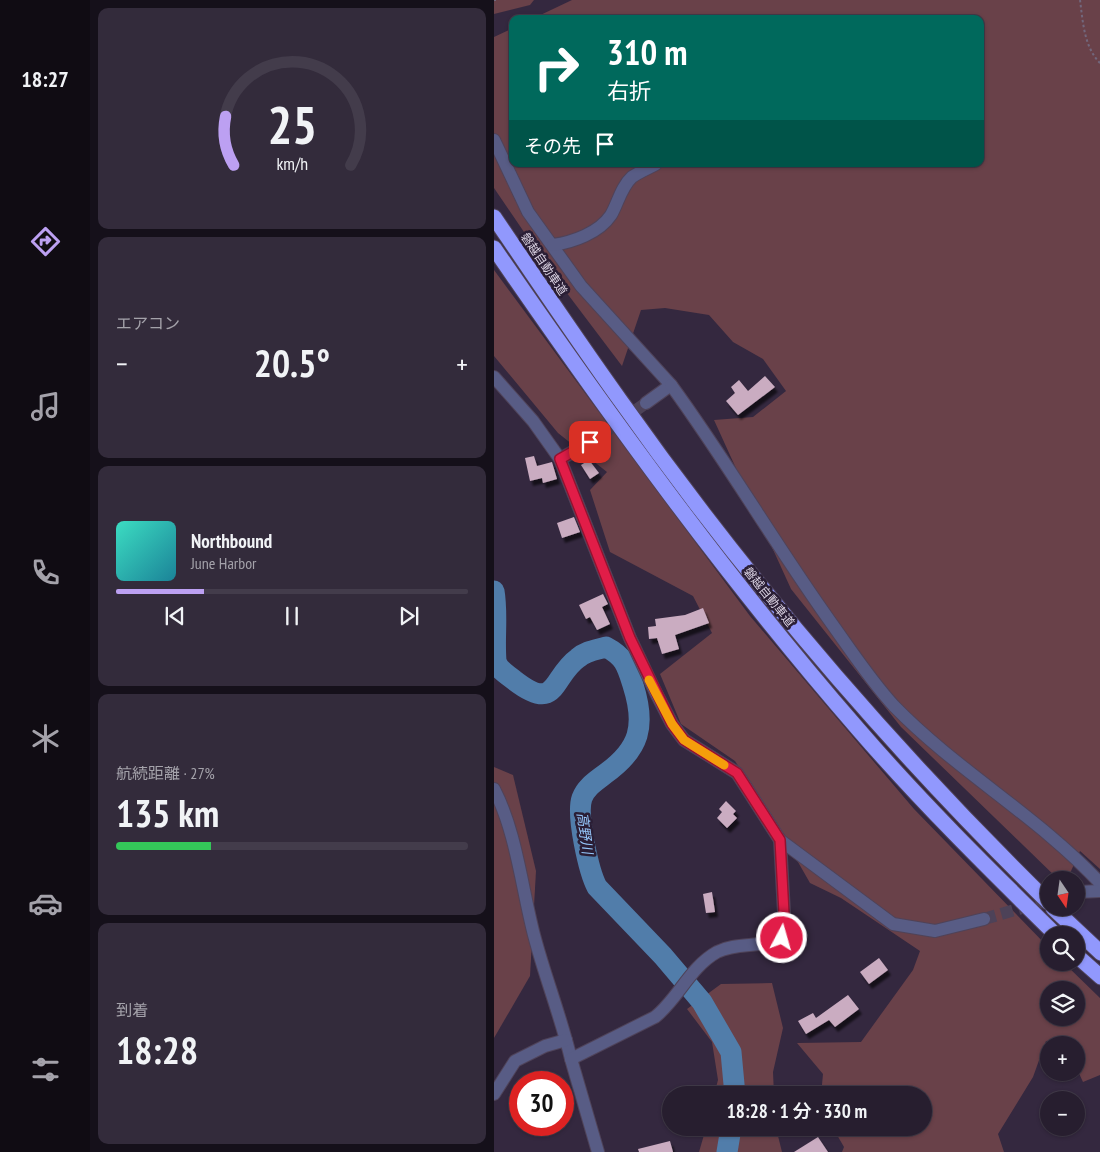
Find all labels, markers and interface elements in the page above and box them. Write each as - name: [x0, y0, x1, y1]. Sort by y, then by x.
- text: 310 m: [607, 29, 688, 75]
- icon: right: [524, 35, 589, 100]
- text: 18:27: [21, 65, 69, 93]
- text: 右折: [607, 77, 651, 105]
- text: 25: [267, 91, 317, 158]
- icon: arrive: [591, 130, 619, 158]
- text: その先: [524, 134, 581, 158]
- text: km/h: [276, 152, 308, 175]
- icon: directions: [28, 224, 63, 259]
- street label: 磐越自動車道: [518, 230, 571, 298]
- text: エアコン: [116, 313, 180, 333]
- text: 20.5°: [254, 338, 330, 387]
- text: −: [116, 345, 128, 382]
- text: +: [456, 345, 468, 382]
- icon: music: [28, 389, 63, 424]
- pin: [569, 421, 611, 463]
- icon: arrive: [576, 428, 604, 456]
- text: Northbound: [191, 529, 272, 553]
- text: June Harbor: [191, 553, 256, 573]
- icon: phone: [28, 555, 63, 590]
- street label: 磐越自動車道: [741, 564, 798, 629]
- icon: previous: [161, 602, 189, 630]
- icon: pause: [278, 602, 306, 630]
- icon: next: [395, 602, 423, 630]
- icon: climate: [28, 721, 63, 756]
- text: 航続距離 · 27%: [116, 763, 215, 783]
- text: 135 km: [116, 788, 219, 837]
- water label: 高野川: [573, 811, 597, 857]
- north arrow: [1040, 871, 1085, 916]
- map controls: [1040, 871, 1085, 1136]
- icon: car: [28, 886, 63, 921]
- position arrow: [755, 911, 807, 963]
- button: search: [1040, 926, 1085, 971]
- button: layers: [1040, 981, 1085, 1026]
- text: 到着: [116, 1000, 148, 1020]
- text: 18:28: [116, 1025, 198, 1074]
- button: +: [1040, 1036, 1085, 1081]
- icon: filters: [28, 1052, 63, 1087]
- speed limit sign: 30: [509, 1071, 574, 1136]
- button: −: [1040, 1091, 1085, 1136]
- text: 18:28 · 1 分 · 330 m: [727, 1099, 867, 1123]

